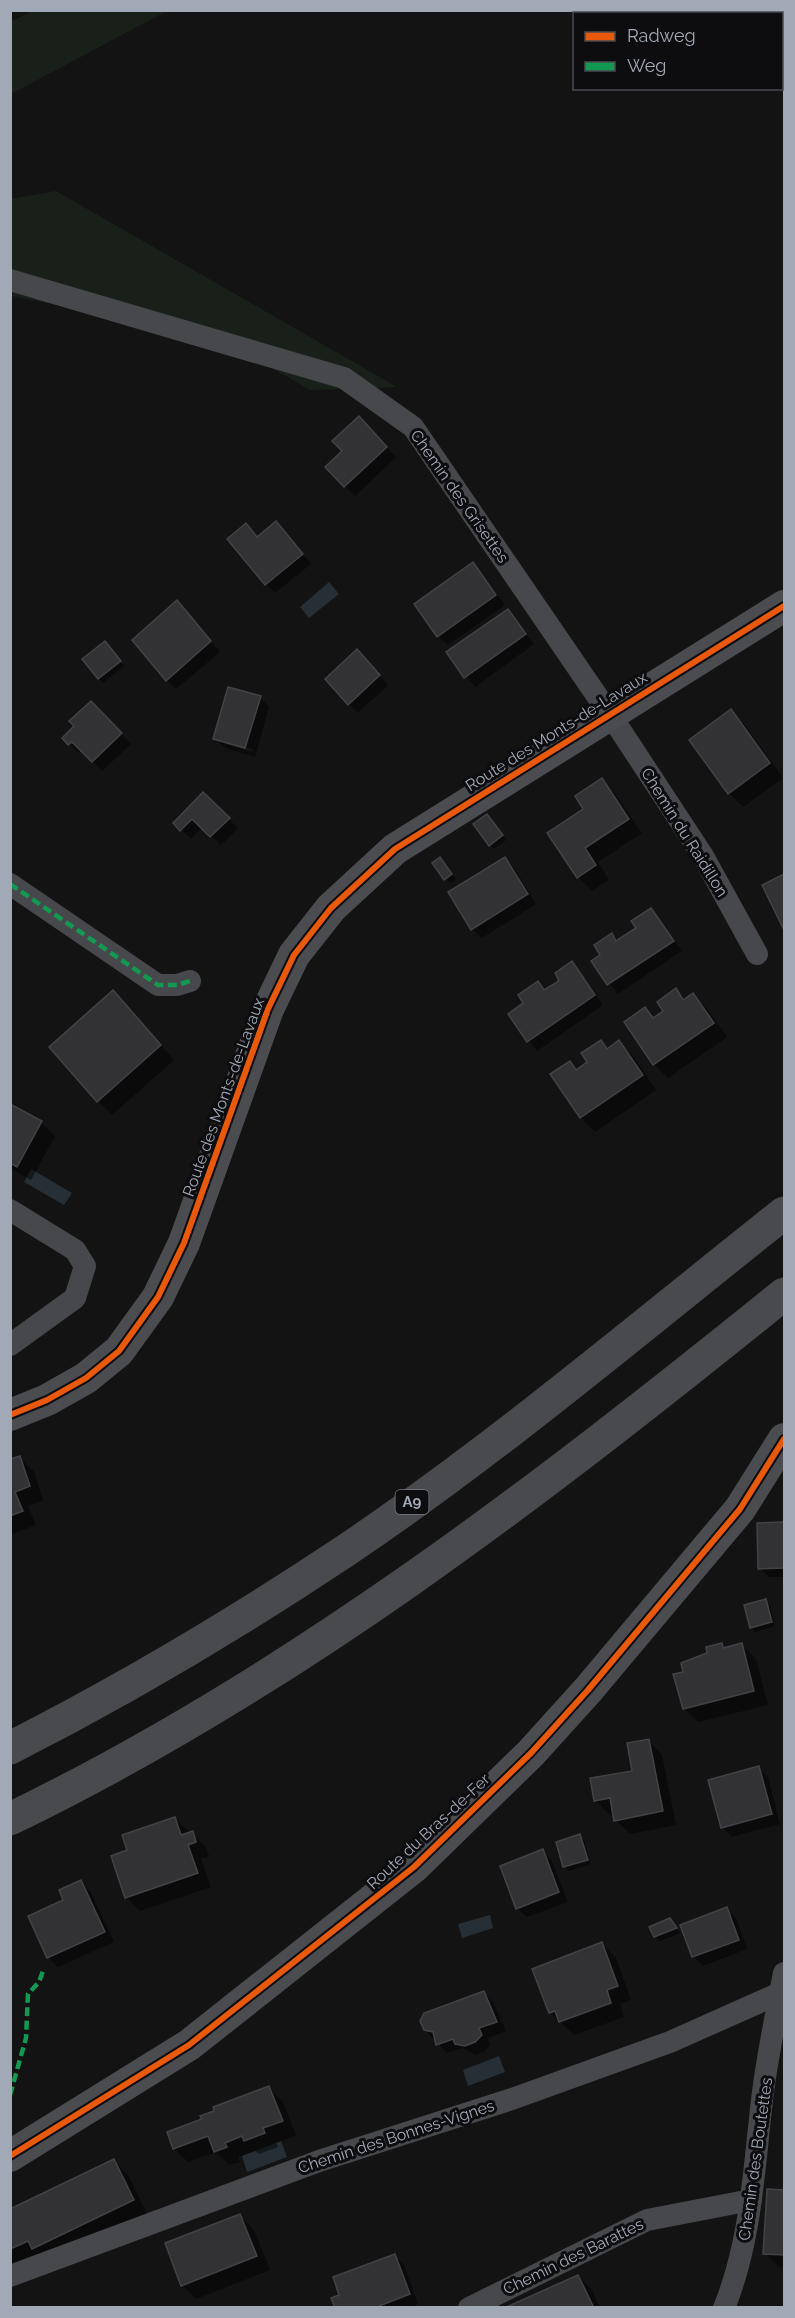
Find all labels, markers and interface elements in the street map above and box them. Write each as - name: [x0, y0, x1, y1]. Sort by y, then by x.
- legend: [573, 12, 783, 90]
- text: Radweg: [627, 25, 696, 46]
- text: Weg: [627, 55, 666, 76]
- street label: Chemin des Grisettes: [407, 426, 513, 567]
- street label: Route des Monts-de-Lavaux: [462, 668, 650, 795]
- street label: Chemin du Raidillon: [637, 764, 732, 900]
- street label: Route des Monts-de-Lavaux: [179, 995, 268, 1199]
- road number: A9: [396, 1490, 428, 1514]
- street label: Route du Bras-de-Fer: [363, 1769, 494, 1893]
- street label: Chemin des Boutettes: [735, 2076, 776, 2242]
- street label: Chemin des Bonnes-Vignes: [296, 2096, 497, 2177]
- street label: Chemin des Barattes: [500, 2214, 647, 2299]

